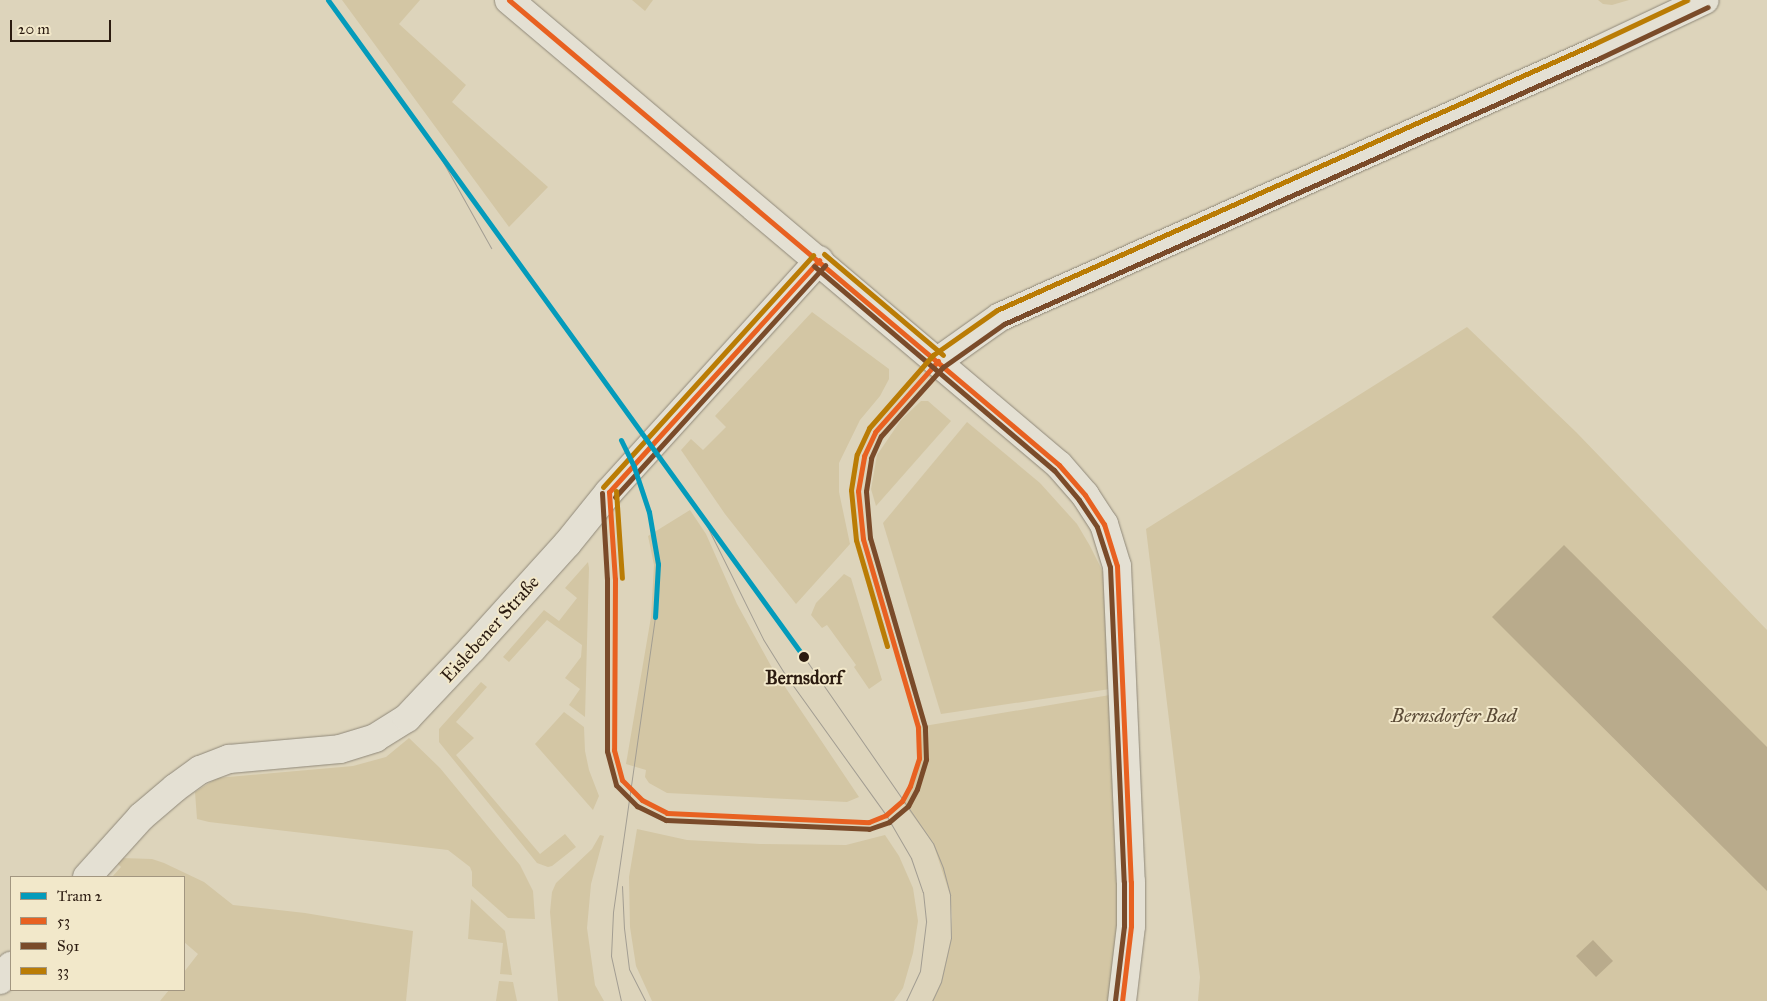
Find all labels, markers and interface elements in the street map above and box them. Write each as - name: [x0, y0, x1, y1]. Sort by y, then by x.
- scale bar: [12, 10, 114, 42]
- text: 20 m: [18, 20, 50, 38]
- street label: Eislebener Straße: [436, 571, 544, 687]
- marker: Bernsdorf: [796, 649, 812, 665]
- place label: Bernsdorf: [765, 667, 843, 689]
- park label: Bernsdorfer Bad: [1391, 705, 1517, 727]
- legend: [10, 876, 185, 991]
- text: Tram 2: [57, 887, 102, 905]
- text: 53: [57, 912, 70, 930]
- text: S91: [57, 937, 80, 955]
- text: 33: [57, 962, 69, 980]

